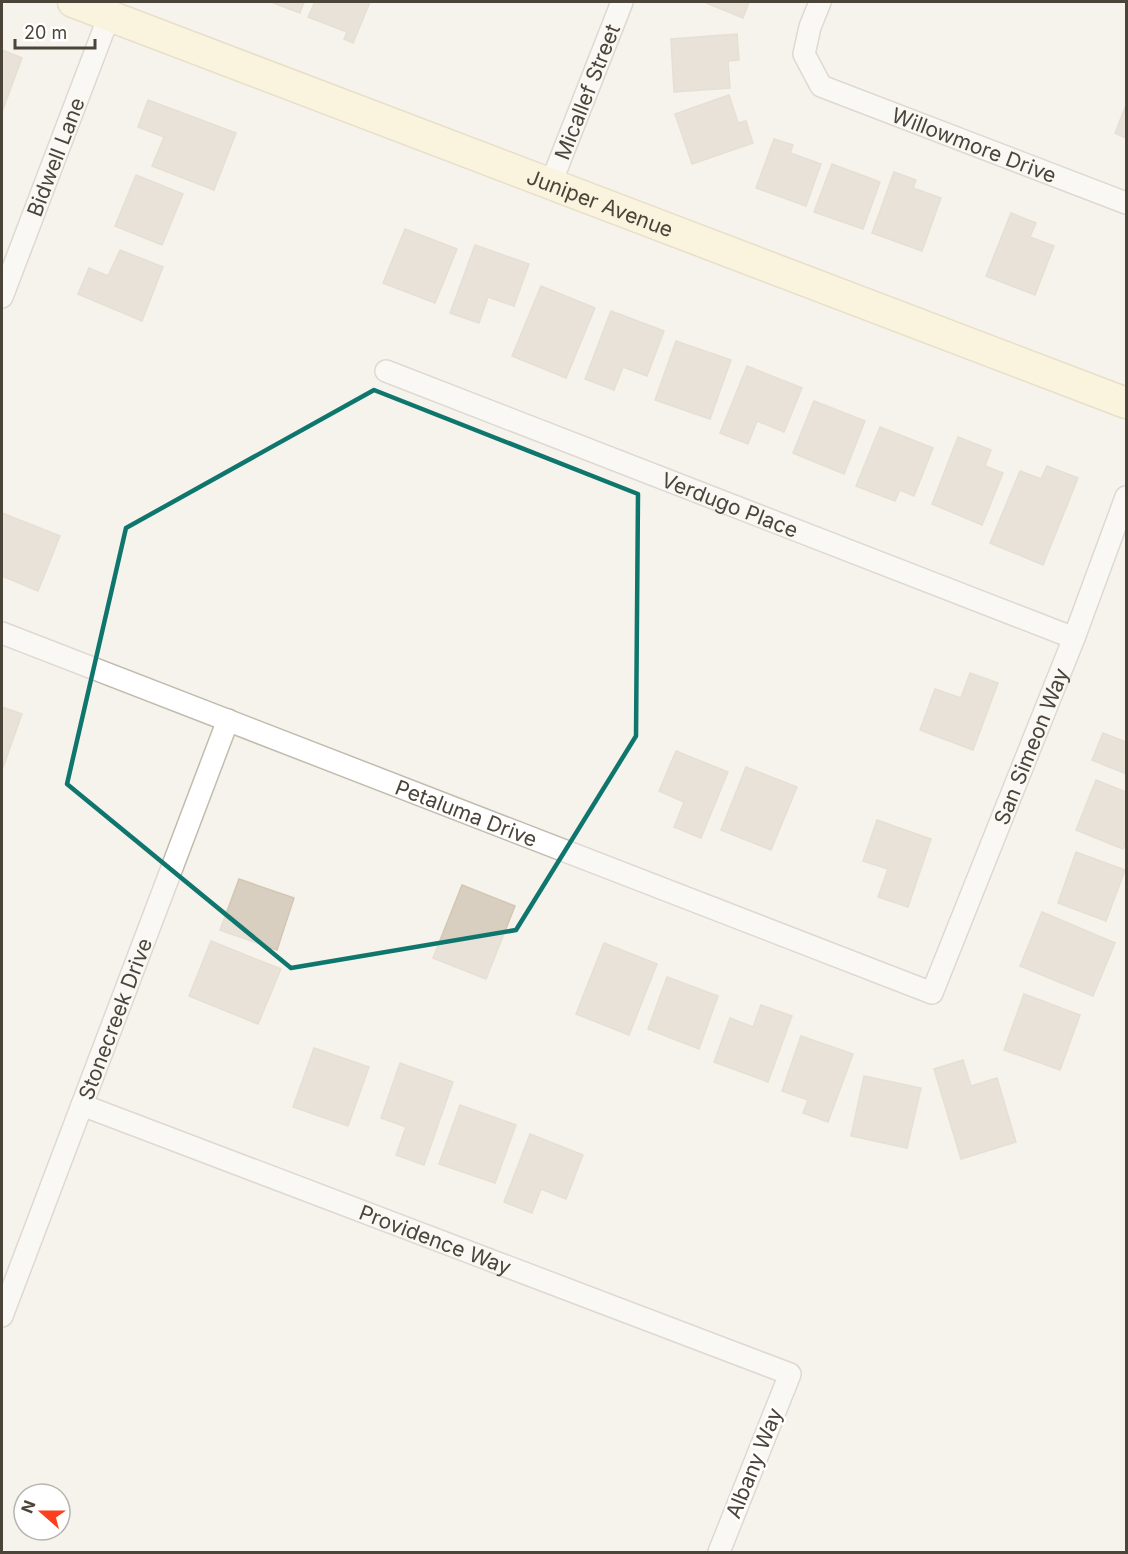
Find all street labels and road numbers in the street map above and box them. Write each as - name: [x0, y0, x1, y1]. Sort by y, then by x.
- street label: Micallef Street: [549, 20, 625, 163]
- street label: Bidwell Lane: [21, 94, 89, 220]
- street label: Willowmore Drive: [888, 102, 1060, 188]
- street label: Juniper Avenue: [523, 164, 677, 242]
- street label: Verdugo Place: [658, 467, 802, 542]
- street label: San Simeon Way: [988, 664, 1073, 828]
- street label: Petaluma Drive: [392, 774, 541, 852]
- street label: Stonecreek Drive: [73, 934, 157, 1103]
- street label: Providence Way: [356, 1199, 515, 1280]
- street label: Albany Way: [720, 1404, 788, 1522]

